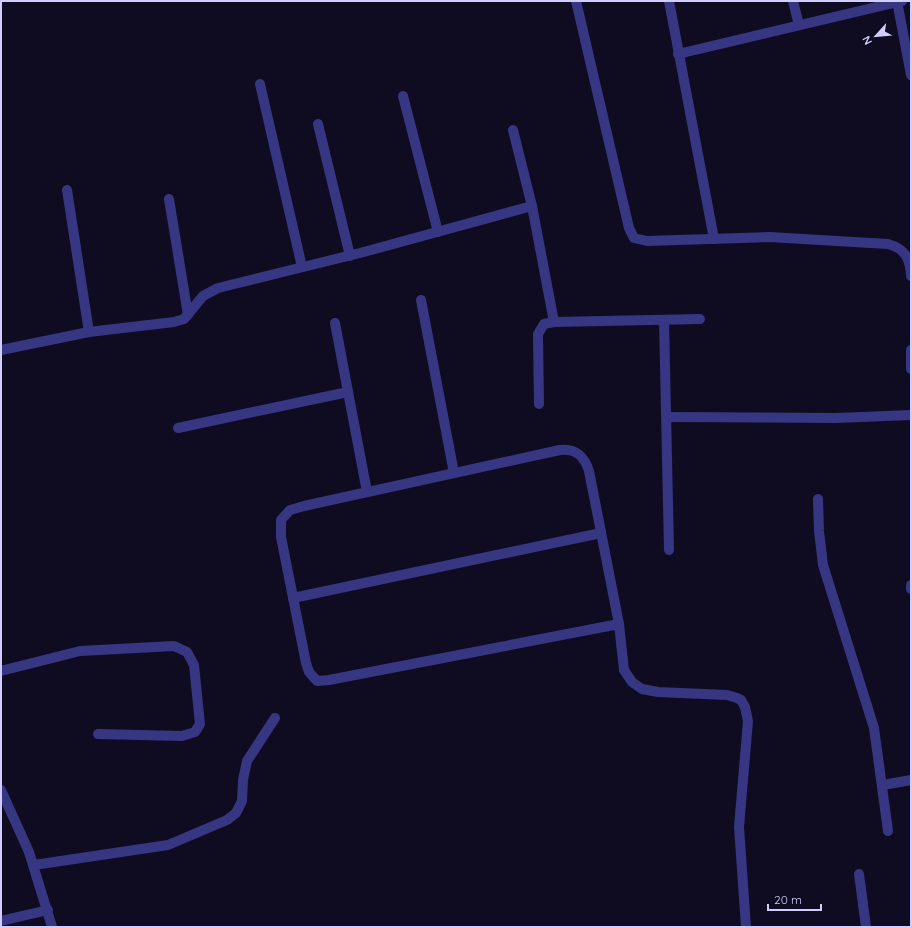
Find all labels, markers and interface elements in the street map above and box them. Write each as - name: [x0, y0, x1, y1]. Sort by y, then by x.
- north arrow: [856, 16, 896, 56]
- text: N: [859, 34, 875, 47]
- scale bar: [768, 886, 821, 912]
- text: 20 m: [774, 892, 802, 907]

